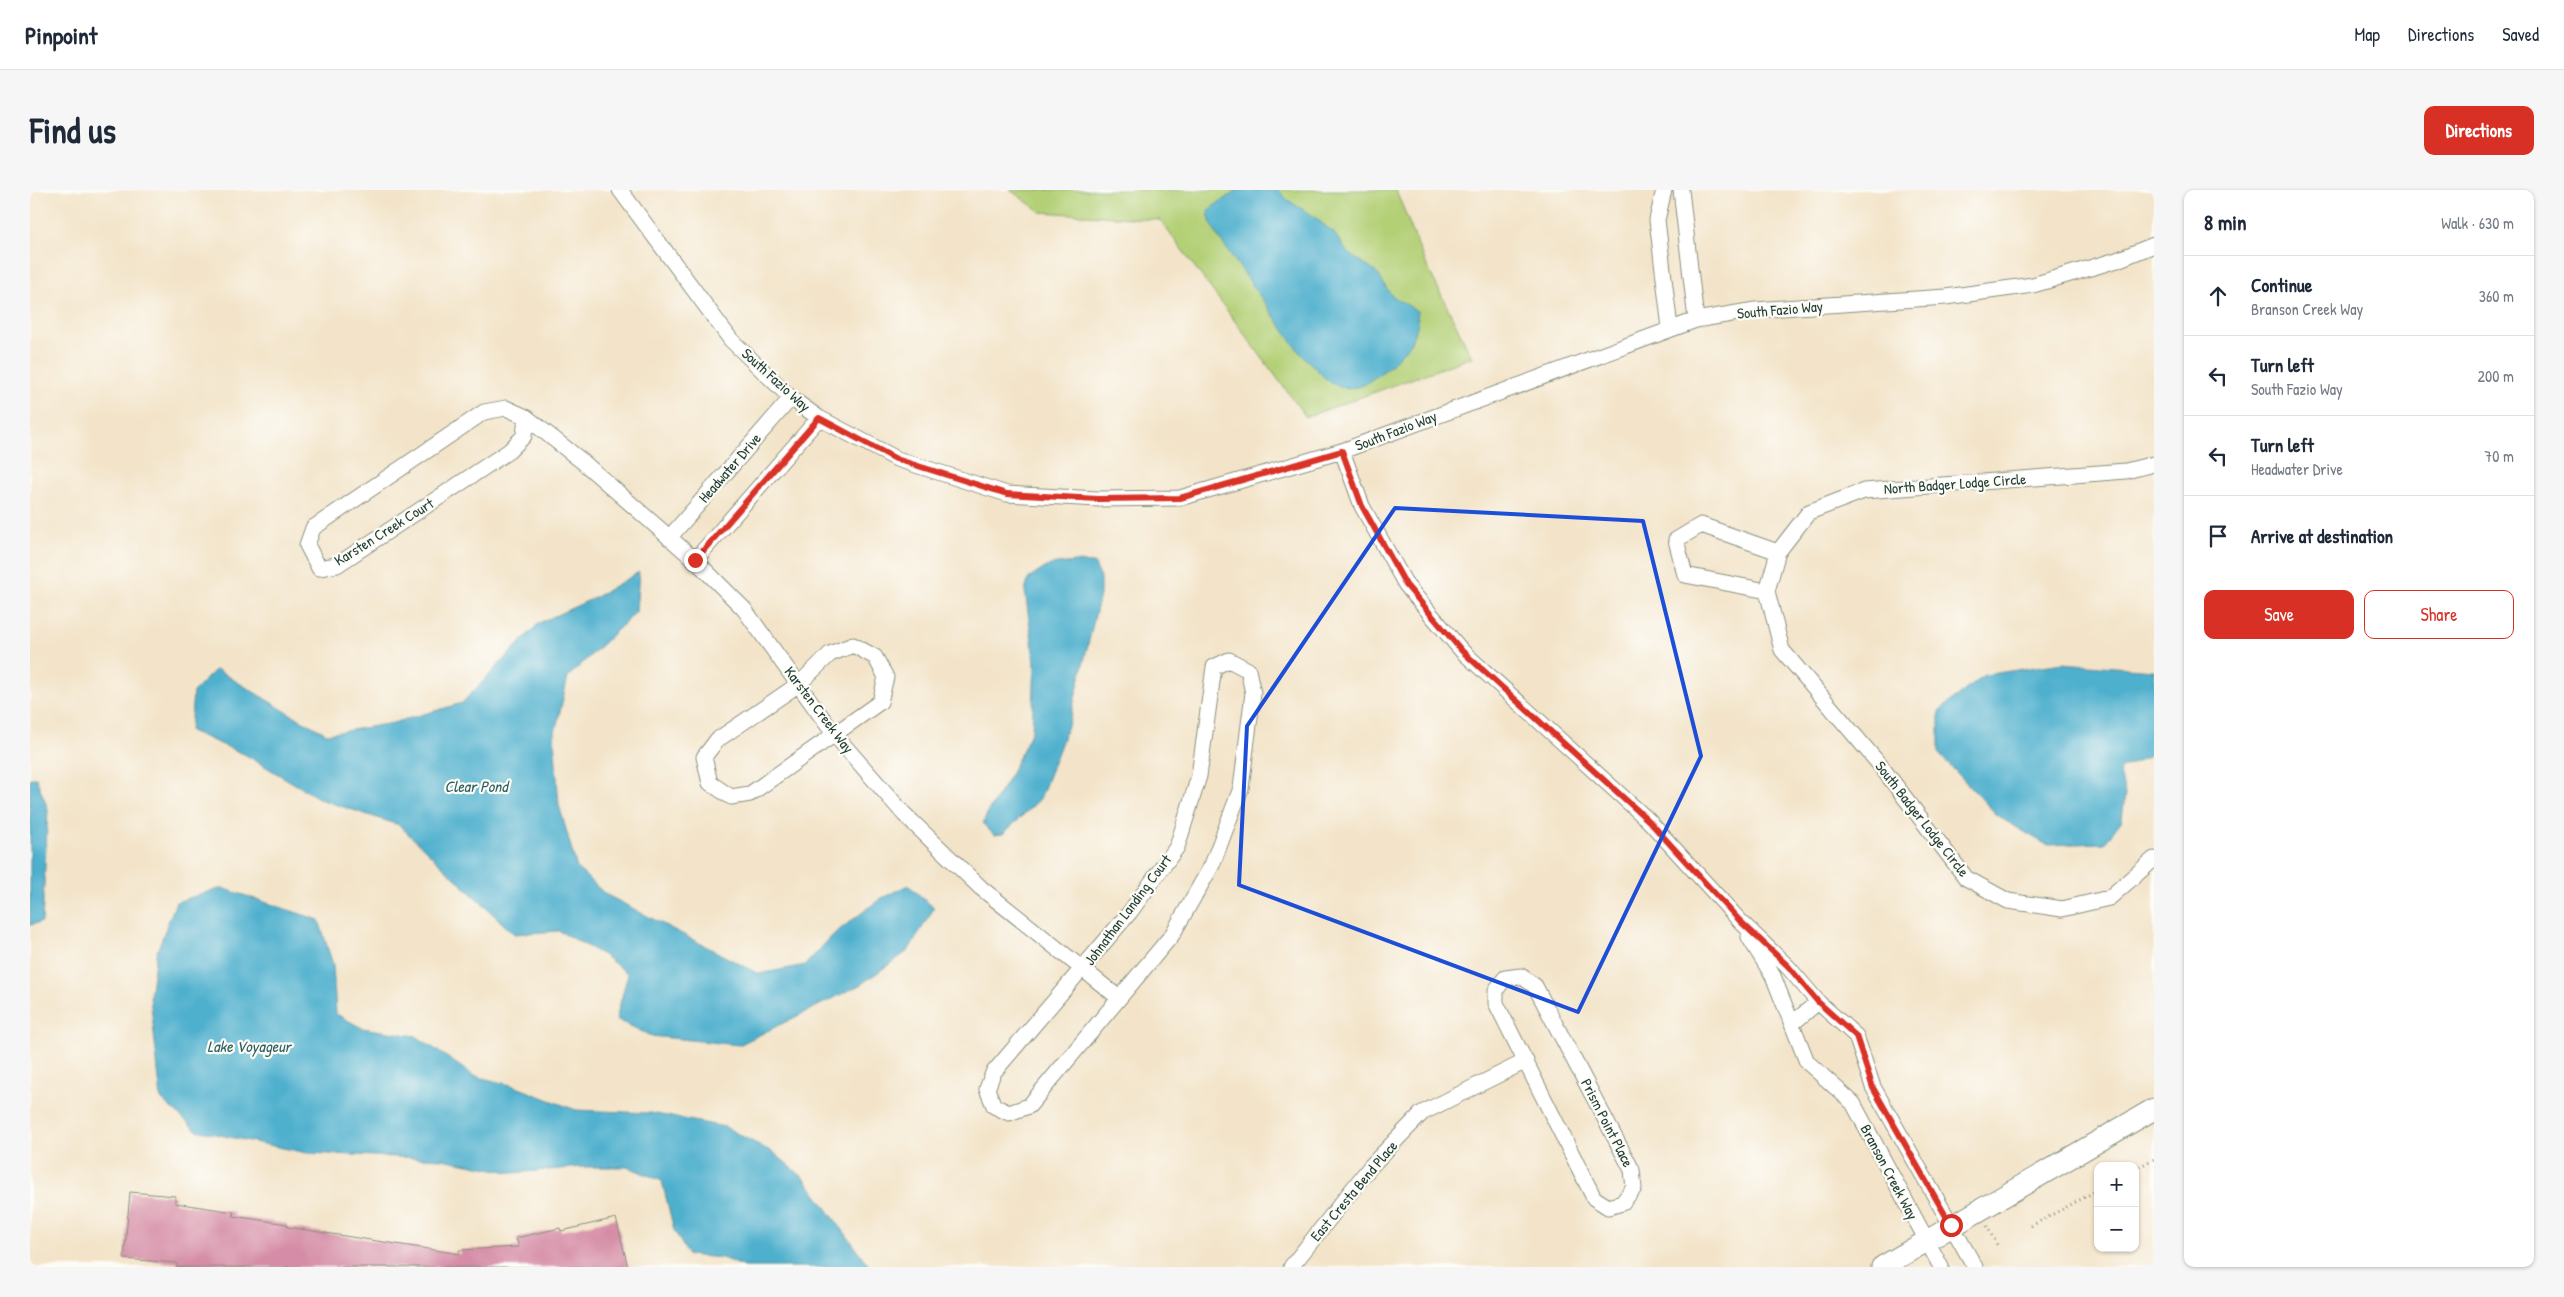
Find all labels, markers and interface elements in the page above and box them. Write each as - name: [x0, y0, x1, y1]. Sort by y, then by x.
- text: Pinpoint: [25, 19, 97, 51]
- text: Map: [2355, 22, 2380, 47]
- text: Directions: [2408, 22, 2474, 47]
- text: Saved: [2502, 22, 2539, 47]
- button: Directions: [2424, 106, 2534, 155]
- text: Find us: [30, 107, 116, 154]
- text: 8 min: [2204, 208, 2246, 237]
- text: Walk · 630 m: [2441, 212, 2514, 234]
- text: Continue: [2251, 272, 2312, 298]
- icon: ahead: [2204, 282, 2232, 310]
- text: 360 m: [2479, 285, 2514, 307]
- street label: South Fazio Way: [1736, 295, 1824, 324]
- text: Branson Creek Way: [2251, 298, 2363, 320]
- street label: South Fazio Way: [737, 343, 815, 416]
- text: Turn left: [2251, 352, 2314, 378]
- icon: left: [2204, 362, 2232, 390]
- text: 200 m: [2478, 365, 2514, 387]
- text: South Fazio Way: [2251, 378, 2343, 400]
- street label: South Fazio Way: [1352, 405, 1440, 456]
- street label: Headwater Drive: [693, 428, 766, 507]
- text: Turn left: [2251, 432, 2314, 458]
- icon: left: [2204, 442, 2232, 470]
- text: 70 m: [2484, 445, 2514, 467]
- text: Headwater Drive: [2251, 458, 2343, 480]
- street label: North Badger Lodge Circle: [1883, 468, 2027, 499]
- street label: Karsten Creek Court: [330, 492, 438, 571]
- icon: arrive: [2204, 522, 2232, 550]
- text: Arrive at destination: [2251, 523, 2393, 549]
- route end: [684, 549, 707, 572]
- button: Save: [2204, 590, 2354, 639]
- button: Share: [2364, 590, 2514, 639]
- street label: Karsten Creek Way: [780, 662, 859, 757]
- street label: South Badger Lodge Circle: [1870, 756, 1974, 881]
- water label: Clear Pond: [444, 775, 510, 797]
- street label: Johnathan Landing Court: [1079, 849, 1177, 969]
- water label: Lake Voyageur: [207, 1035, 293, 1057]
- street label: Prism Point Place: [1576, 1075, 1639, 1171]
- street label: Branson Creek Way: [1855, 1120, 1923, 1223]
- street label: East Cresta Bend Place: [1305, 1136, 1402, 1246]
- map controls: [2094, 1162, 2139, 1252]
- button: +: [2094, 1162, 2139, 1207]
- button: −: [2094, 1207, 2139, 1252]
- route start: [1940, 1214, 1963, 1237]

